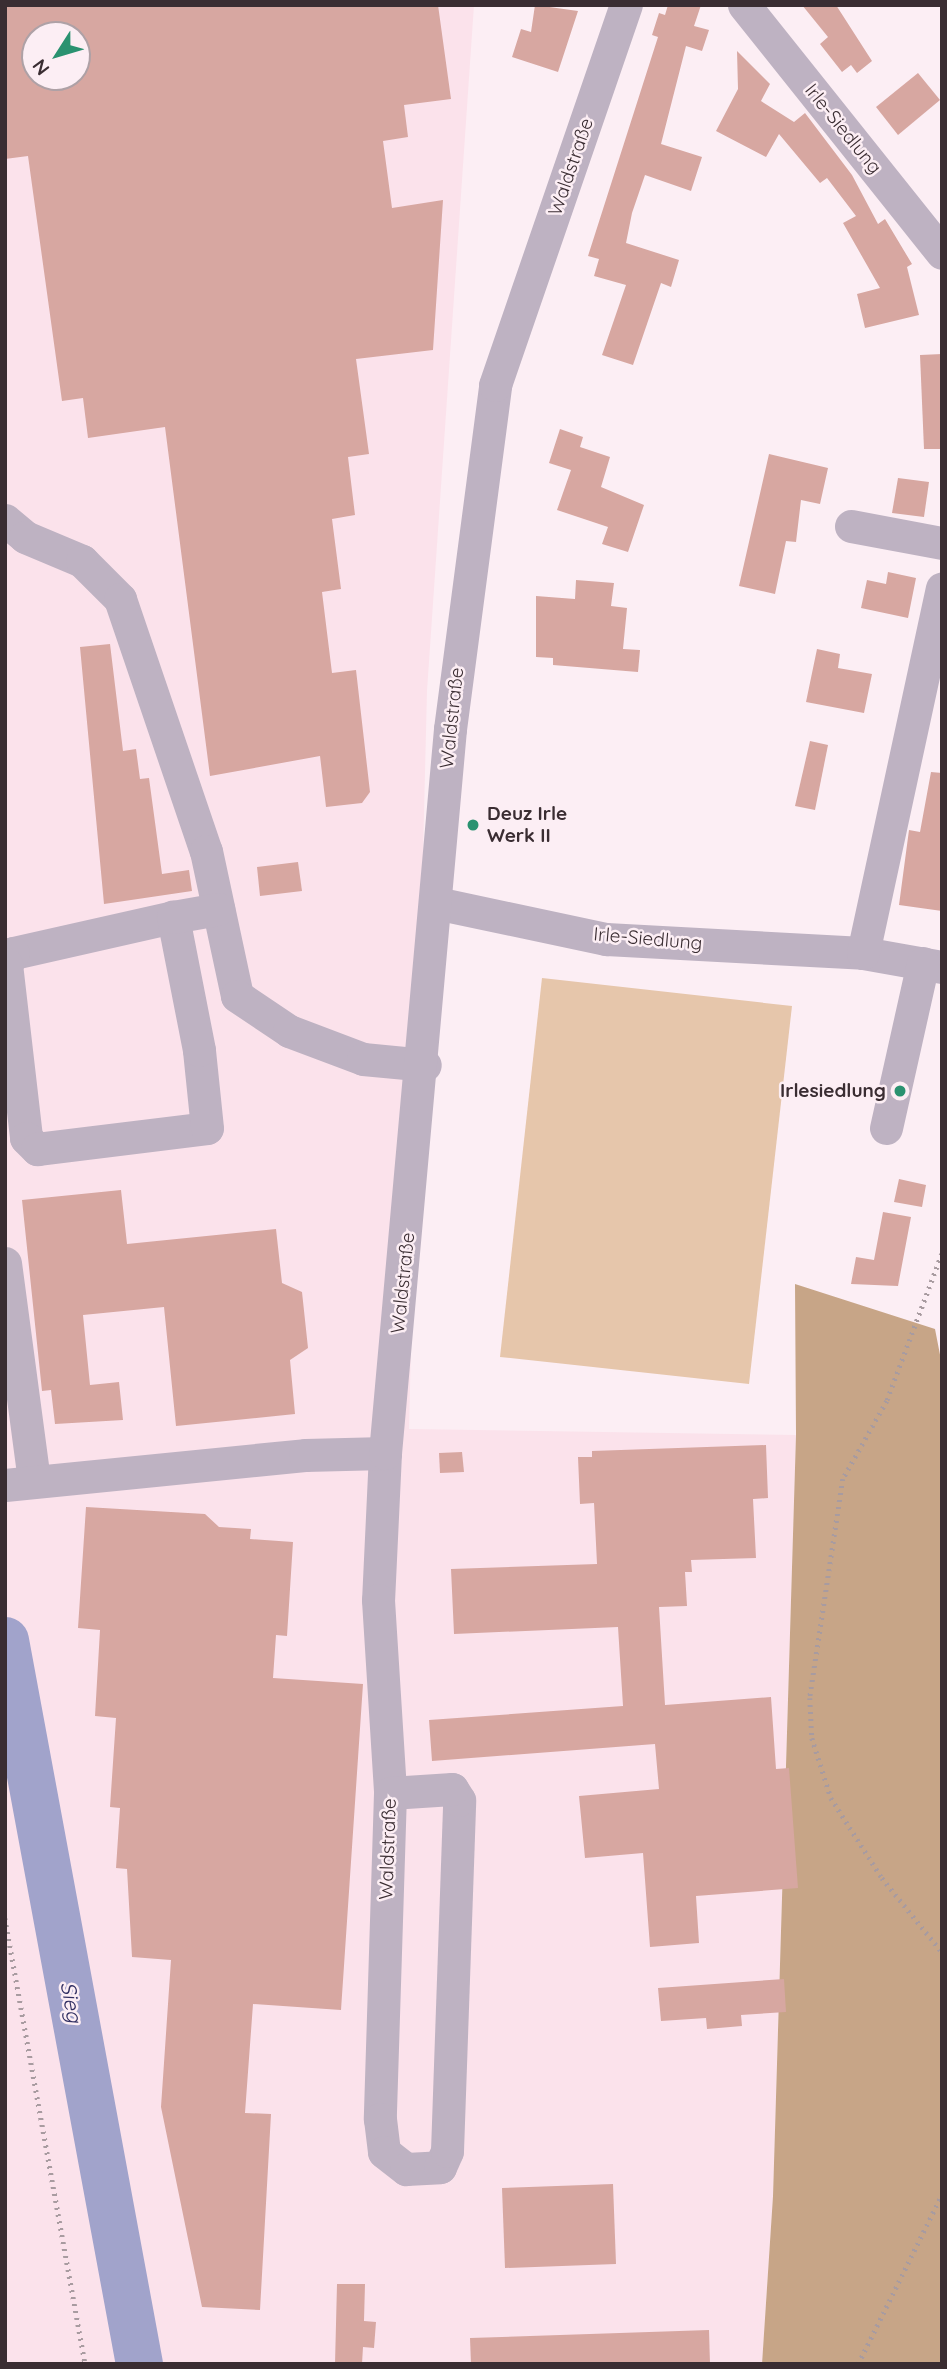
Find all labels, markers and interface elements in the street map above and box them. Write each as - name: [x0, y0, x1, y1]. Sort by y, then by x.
- north arrow: [21, 21, 91, 91]
- text: N: [27, 55, 55, 80]
- street label: Irle-Siedlung: [800, 79, 886, 179]
- street label: Waldstraße: [544, 115, 598, 219]
- street label: Waldstraße: [435, 666, 469, 770]
- place label: Deuz Irle Werk II: [487, 803, 567, 847]
- marker: Deuz Irle Werk II: [465, 817, 481, 833]
- street label: Irle-Siedlung: [593, 923, 703, 955]
- place label: Irlesiedlung: [780, 1080, 886, 1102]
- marker: Irlesiedlung: [892, 1083, 908, 1099]
- street label: Waldstraße: [386, 1231, 420, 1335]
- street label: Waldstraße: [375, 1798, 401, 1900]
- water label: Sieg: [56, 1980, 88, 2024]

